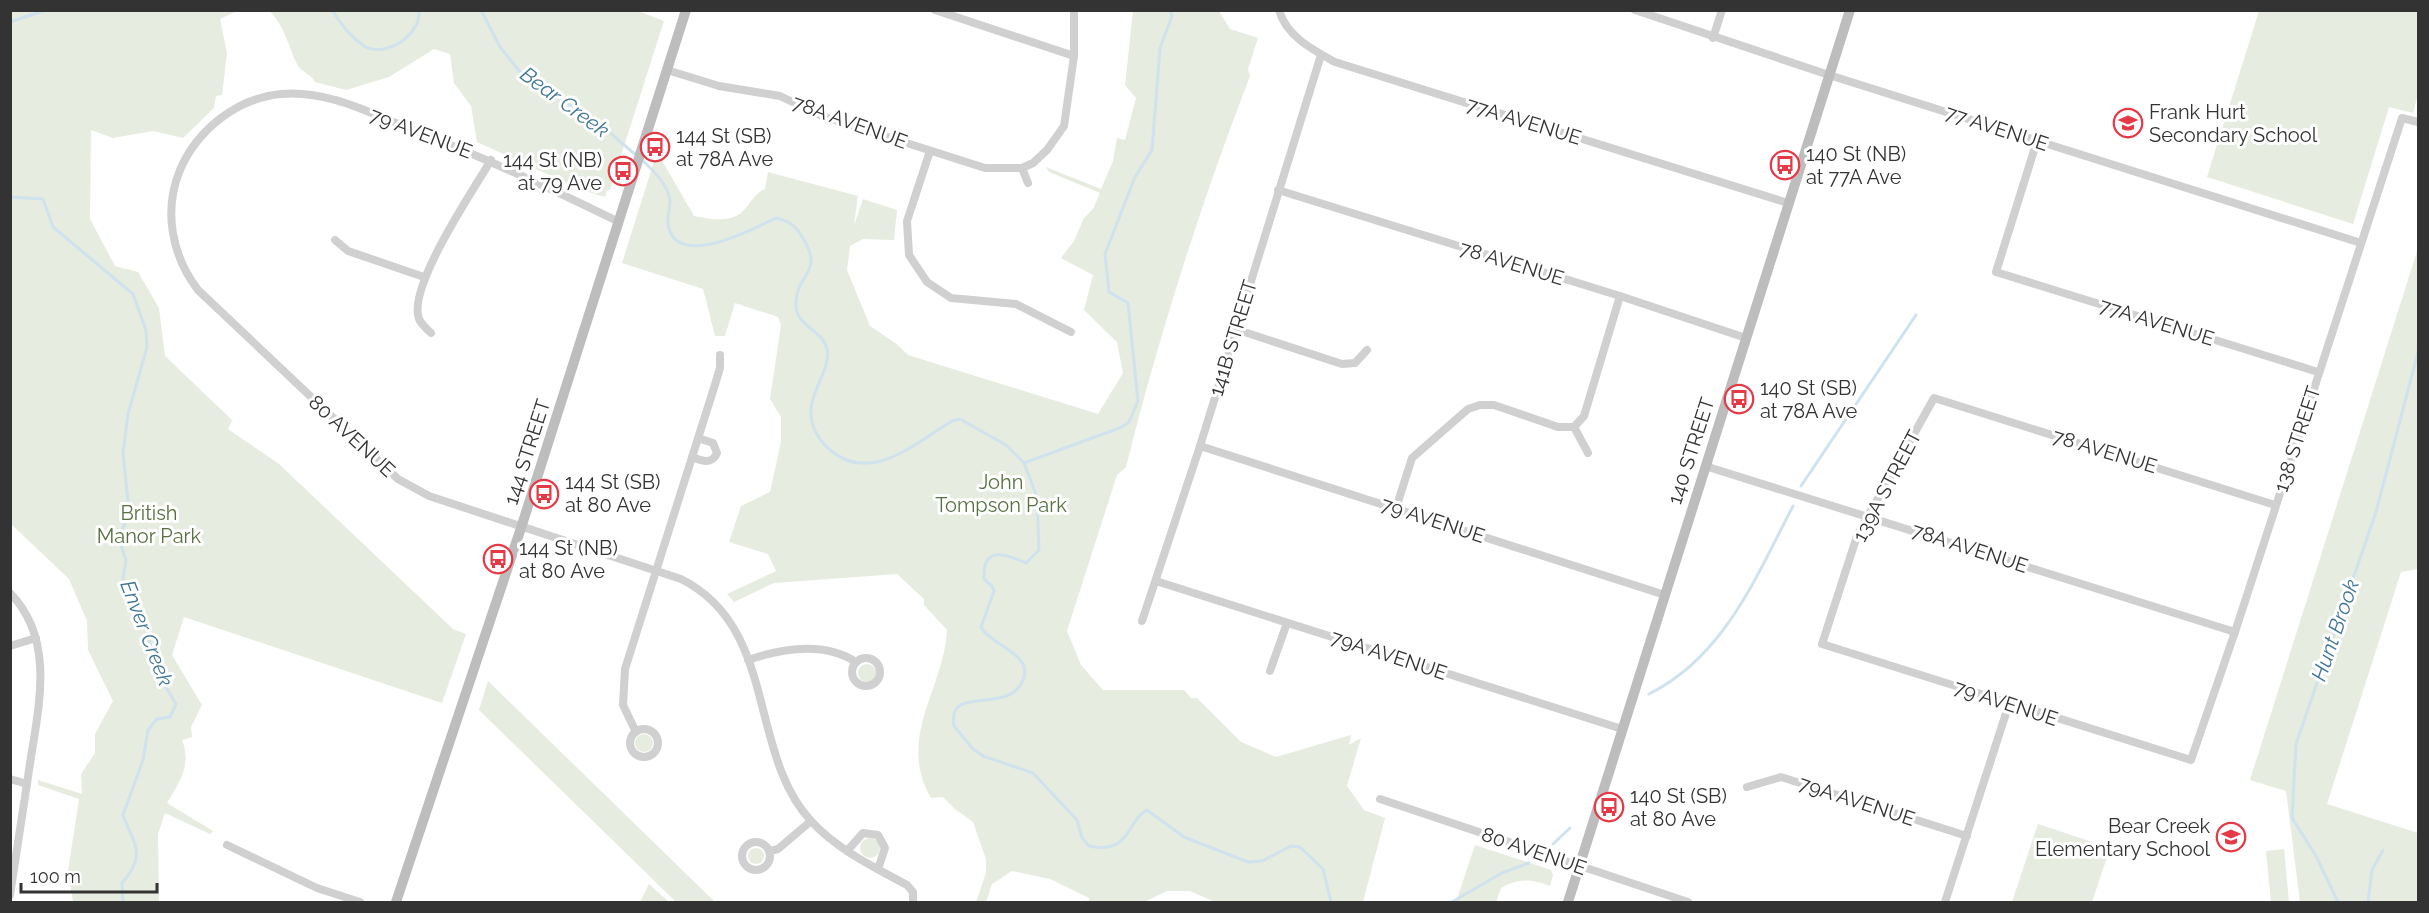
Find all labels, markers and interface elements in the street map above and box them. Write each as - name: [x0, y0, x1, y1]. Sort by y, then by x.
- water label: Bear Creek: [516, 61, 614, 143]
- street label: 78A AVENUE: [789, 90, 911, 154]
- street label: 77A AVENUE: [1464, 92, 1584, 150]
- street label: 77 AVENUE: [1943, 100, 2051, 156]
- place label: Frank Hurt Secondary School: [2149, 100, 2318, 147]
- street label: 79 AVENUE: [366, 103, 476, 163]
- school or university icon: Frank Hurt Secondary School: [2112, 107, 2144, 139]
- place label: 144 St (SB) at 78A Ave: [676, 124, 774, 171]
- bus stop icon: 144 St (SB) at 78A Ave: [639, 131, 671, 163]
- place label: 140 St (NB) at 77A Ave: [1806, 142, 1906, 189]
- place label: 144 St (NB) at 79 Ave: [503, 148, 602, 195]
- bus stop icon: 140 St (NB) at 77A Ave: [1769, 149, 1801, 181]
- bus stop icon: 144 St (NB) at 79 Ave: [607, 155, 639, 187]
- street label: 78 AVENUE: [1457, 236, 1567, 290]
- street label: 141B STREET: [1204, 277, 1262, 399]
- street label: 77A AVENUE: [2097, 293, 2217, 351]
- place label: 140 St (SB) at 78A Ave: [1760, 376, 1858, 423]
- bus stop icon: 140 St (SB) at 78A Ave: [1723, 383, 1755, 415]
- street label: 138 STREET: [2269, 383, 2325, 495]
- street label: 80 AVENUE: [304, 390, 400, 482]
- street label: 140 STREET: [1662, 395, 1720, 507]
- street label: 144 STREET: [499, 396, 555, 508]
- street label: 78 AVENUE: [2050, 424, 2160, 478]
- street label: 139A STREET: [1848, 426, 1926, 546]
- place label: 144 St (SB) at 80 Ave: [565, 470, 660, 517]
- park label: John Tompson Park: [935, 470, 1067, 517]
- bus stop icon: 144 St (SB) at 80 Ave: [528, 478, 560, 510]
- street label: 79 AVENUE: [1378, 492, 1488, 548]
- park label: British Manor Park: [97, 501, 202, 548]
- street label: 78A AVENUE: [1909, 518, 2031, 578]
- place label: 144 St (NB) at 80 Ave: [519, 536, 618, 583]
- bus stop icon: 144 St (NB) at 80 Ave: [482, 543, 514, 575]
- water label: Enver Creek: [115, 576, 179, 690]
- water label: Hunt Brook: [2306, 576, 2364, 684]
- street label: 79A AVENUE: [1328, 625, 1450, 685]
- street label: 79 AVENUE: [1951, 675, 2061, 731]
- street label: 79A AVENUE: [1796, 771, 1918, 831]
- place label: 140 St (SB) at 80 Ave: [1630, 784, 1727, 831]
- bus stop icon: 140 St (SB) at 80 Ave: [1593, 791, 1625, 823]
- place label: Bear Creek Elementary School: [2035, 814, 2211, 861]
- school or university icon: Bear Creek Elementary School: [2215, 821, 2247, 853]
- street label: 80 AVENUE: [1478, 822, 1590, 880]
- scale bar: [21, 856, 158, 894]
- text: 100 m: [30, 866, 81, 887]

